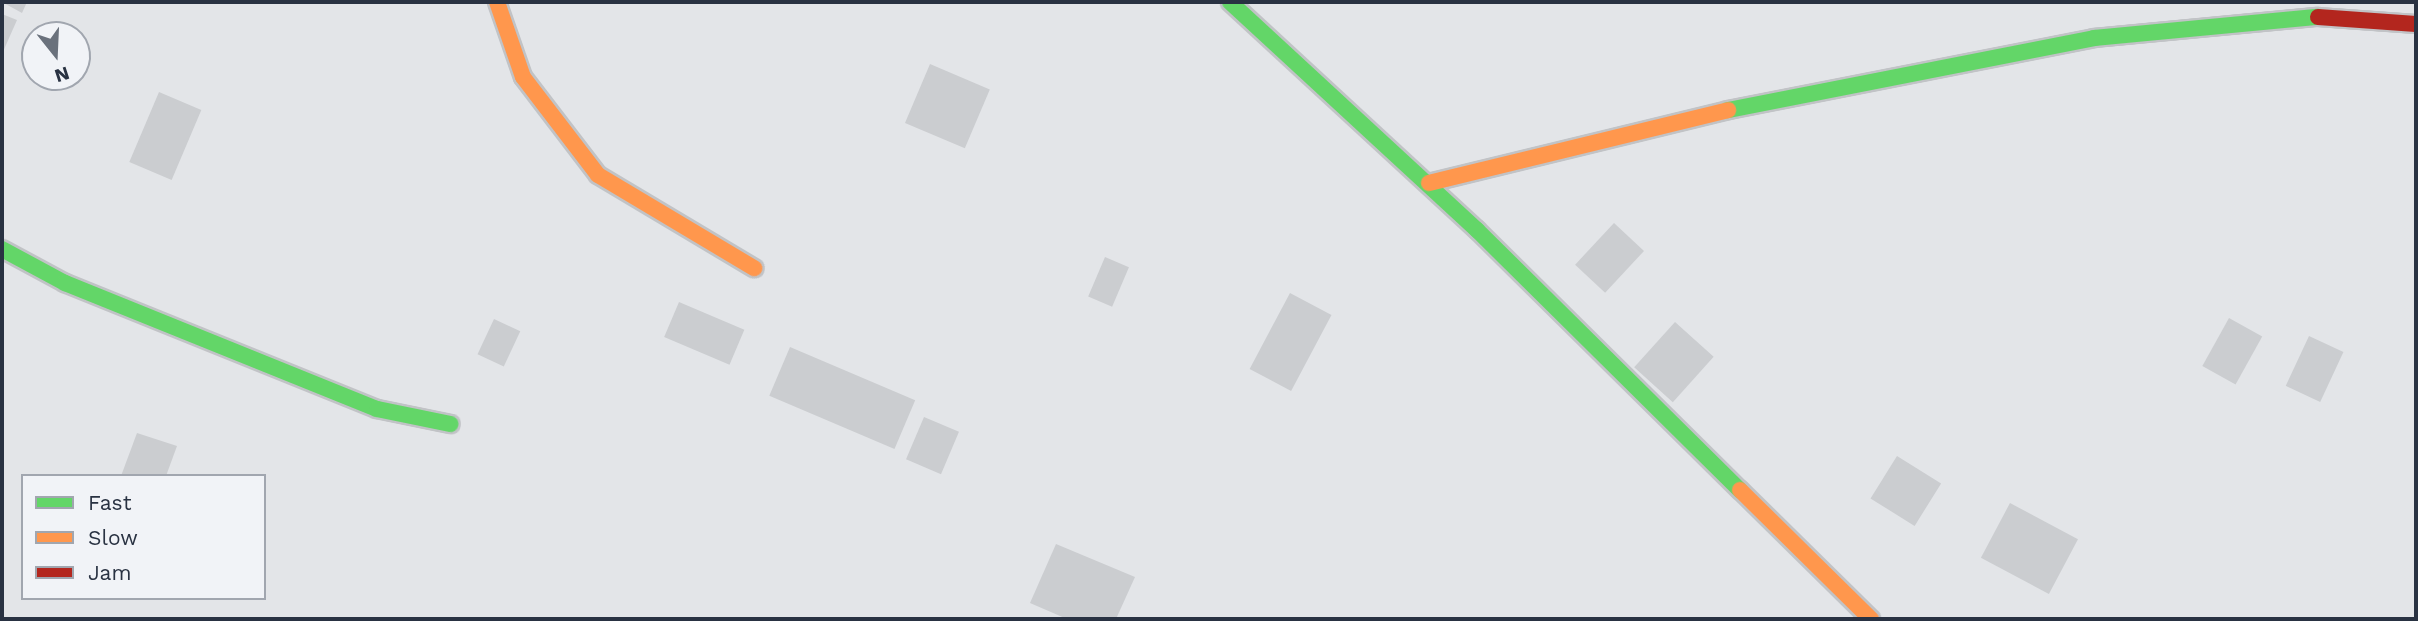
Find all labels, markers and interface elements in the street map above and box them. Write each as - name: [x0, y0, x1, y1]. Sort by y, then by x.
- north arrow: [21, 21, 91, 91]
- text: N: [52, 61, 72, 88]
- legend: [21, 474, 266, 600]
- text: Fast: [88, 490, 132, 515]
- text: Slow: [88, 525, 138, 550]
- text: Jam: [88, 560, 131, 585]

